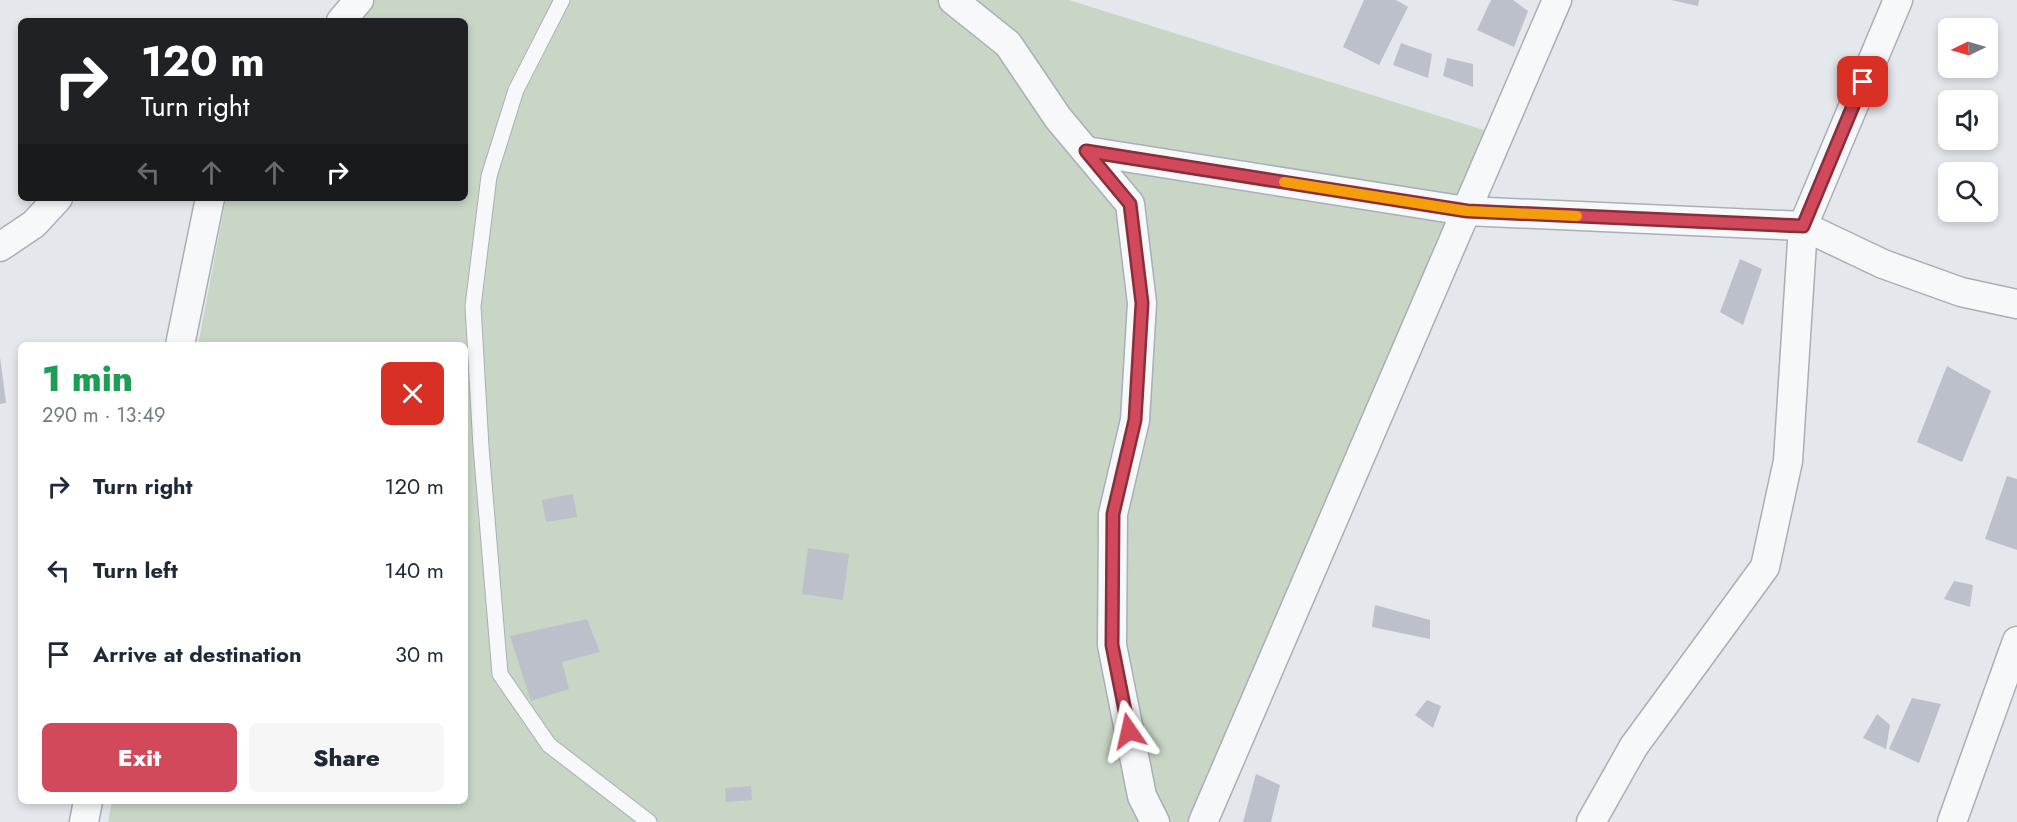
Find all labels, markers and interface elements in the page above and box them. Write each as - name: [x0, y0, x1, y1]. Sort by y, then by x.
- north arrow: [1938, 18, 1998, 78]
- map controls: [1938, 18, 1998, 222]
- text: 120 m: [141, 31, 265, 92]
- icon: right: [42, 42, 120, 120]
- pin: [1837, 56, 1888, 107]
- icon: arrive: [1846, 65, 1879, 98]
- text: Turn right: [141, 87, 249, 126]
- button: sound: [1938, 90, 1998, 150]
- icon: left: [132, 156, 165, 189]
- icon: ahead: [195, 156, 228, 189]
- icon: ahead: [258, 156, 291, 189]
- icon: right: [321, 156, 354, 189]
- button: search: [1938, 162, 1998, 222]
- text: 1 min: [42, 352, 133, 404]
- button: close: [381, 362, 444, 425]
- text: 290 m · 13:49: [42, 401, 166, 430]
- icon: right: [42, 470, 75, 503]
- text: Turn right: [93, 470, 193, 502]
- text: 120 m: [385, 470, 444, 502]
- icon: left: [42, 554, 75, 587]
- text: Turn left: [93, 554, 178, 586]
- text: 140 m: [384, 554, 444, 586]
- icon: arrive: [42, 638, 75, 671]
- text: Arrive at destination: [93, 638, 302, 670]
- text: 30 m: [395, 638, 444, 670]
- position arrow: [1097, 699, 1161, 763]
- button: Exit: [42, 723, 237, 792]
- button: Share: [249, 723, 444, 792]

